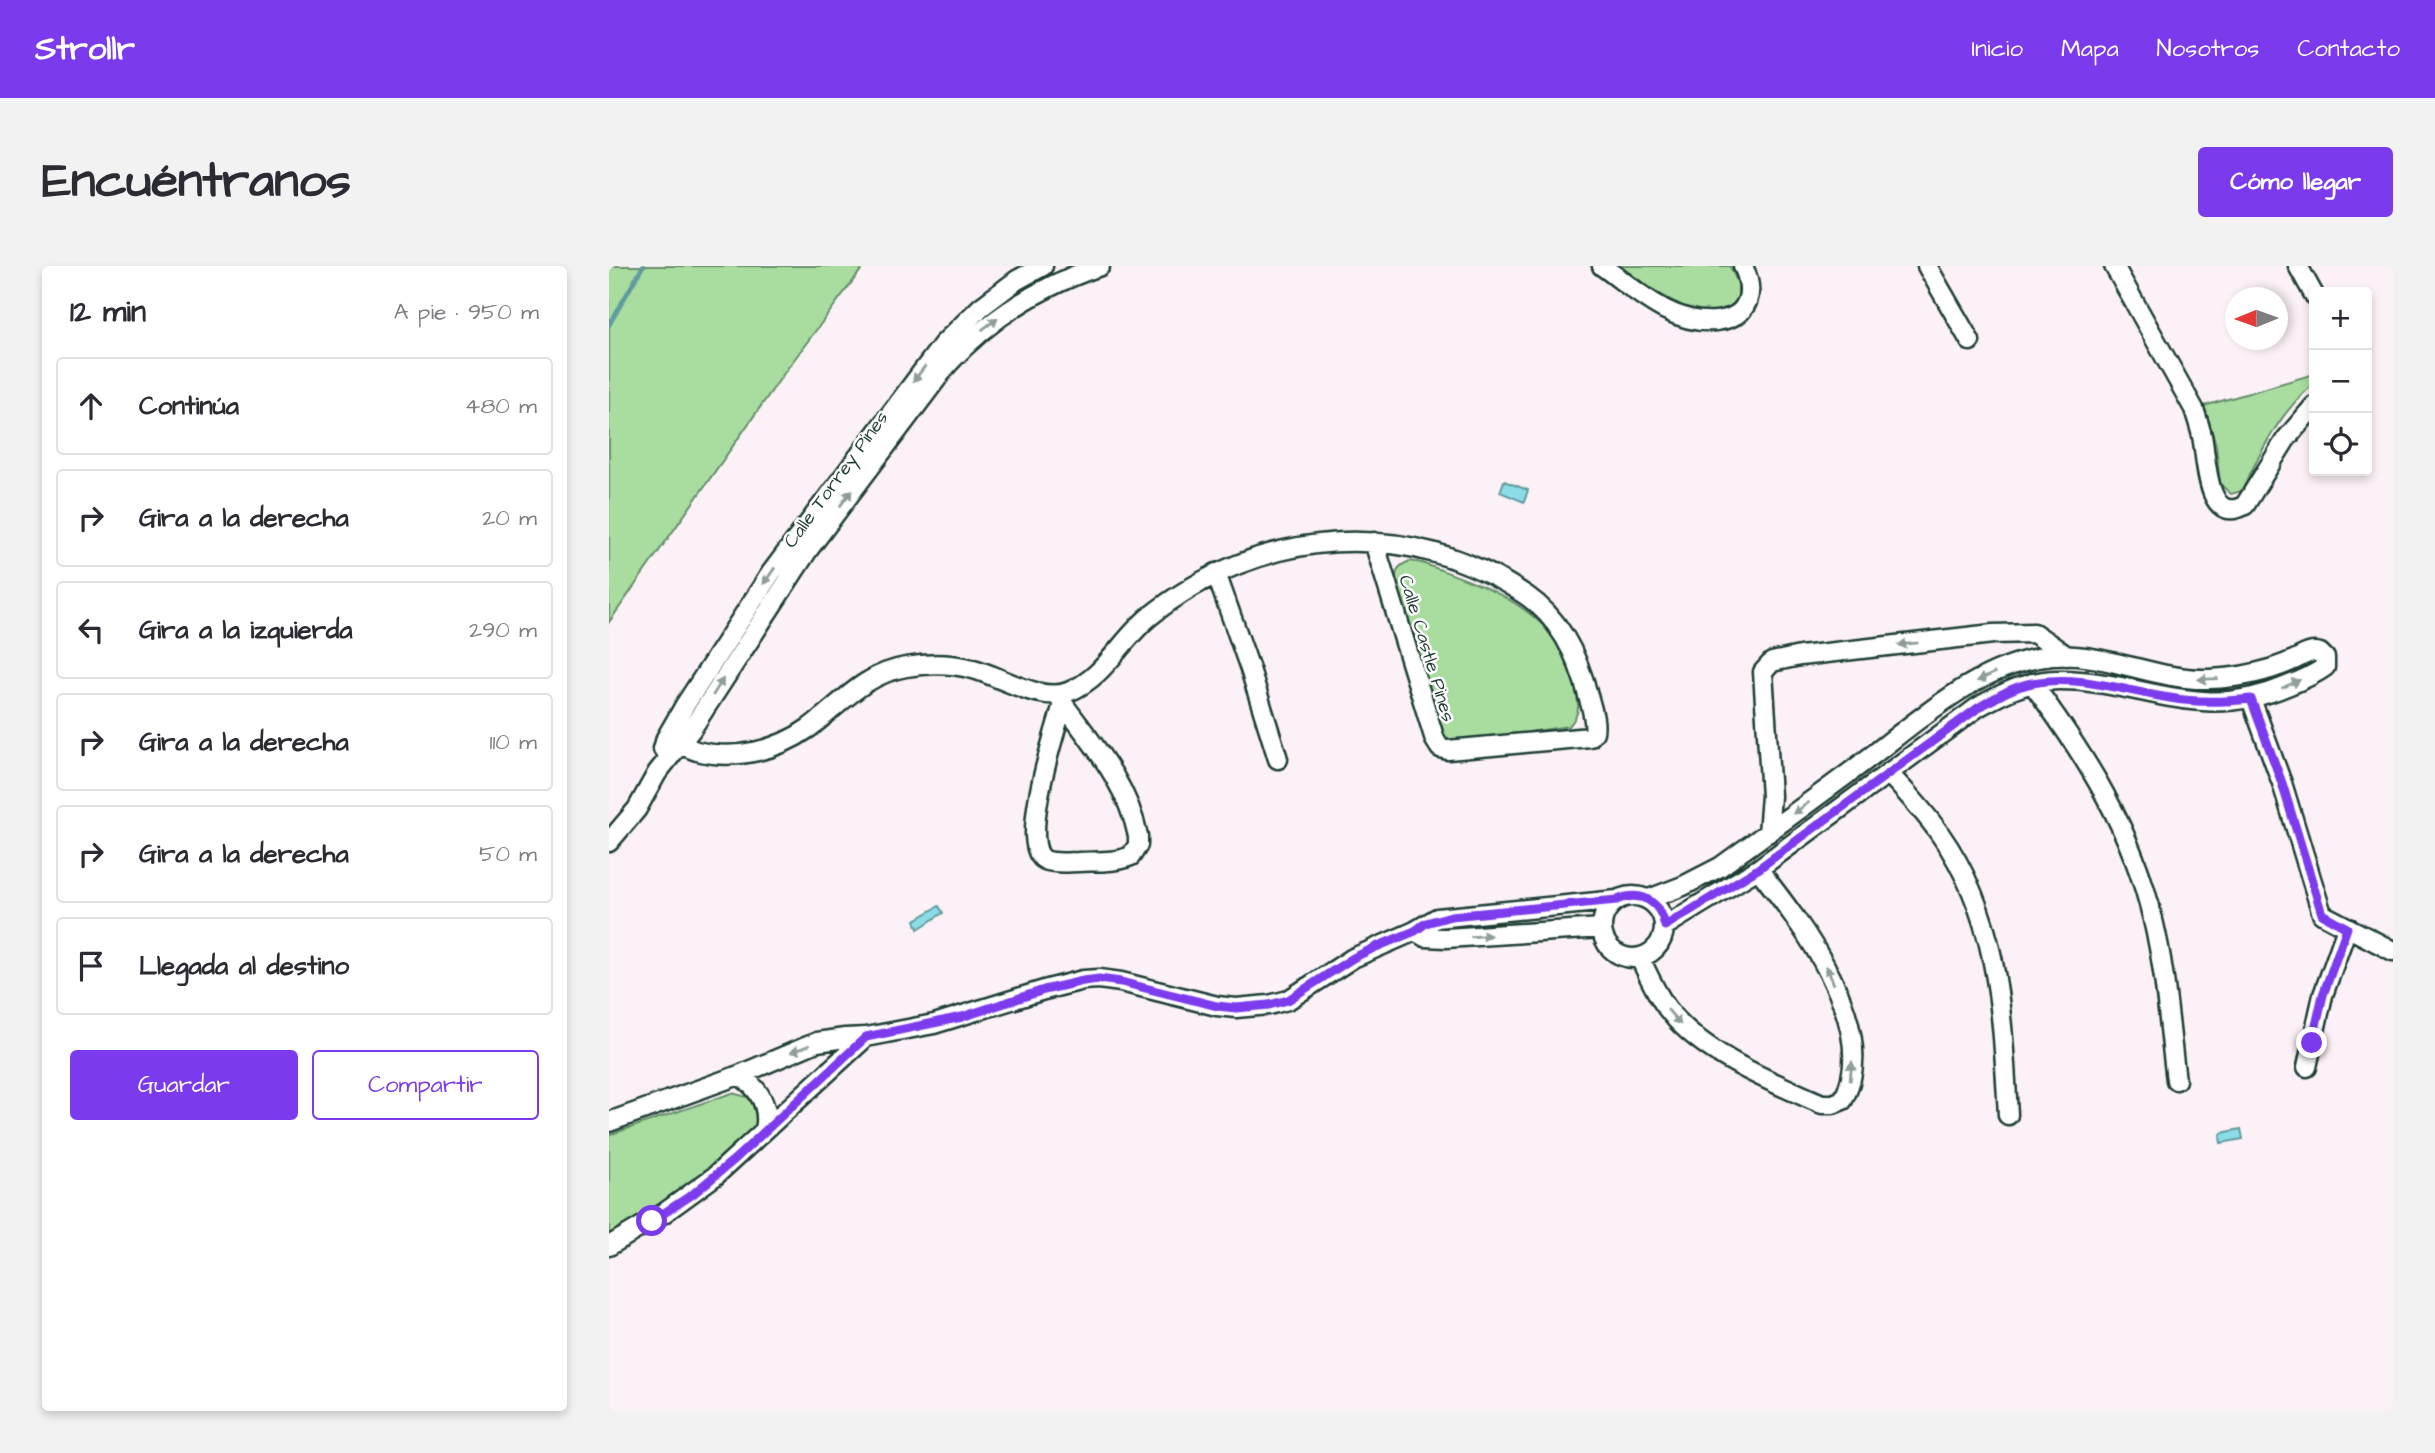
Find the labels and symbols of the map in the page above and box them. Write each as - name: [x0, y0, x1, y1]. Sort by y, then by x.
- north arrow: [2225, 287, 2288, 350]
- one-way arrow: [981, 317, 1000, 331]
- one-way arrow: [912, 365, 927, 383]
- street label: Calle Torrey Pines: [777, 406, 896, 554]
- one-way arrow: [838, 490, 853, 508]
- one-way arrow: [762, 567, 776, 585]
- street label: Calle Castle Pines: [1391, 572, 1462, 725]
- one-way arrow: [1897, 638, 1919, 649]
- one-way arrow: [1976, 671, 1996, 683]
- one-way arrow: [2197, 673, 2219, 684]
- one-way arrow: [712, 677, 725, 697]
- one-way arrow: [2280, 679, 2301, 690]
- one-way arrow: [1792, 801, 1810, 815]
- one-way arrow: [1471, 930, 1493, 941]
- one-way arrow: [1824, 964, 1835, 985]
- one-way arrow: [1666, 1008, 1681, 1025]
- route end: [2296, 1027, 2327, 1058]
- one-way arrow: [789, 1044, 810, 1055]
- one-way arrow: [1846, 1060, 1857, 1082]
- route start: [636, 1205, 667, 1236]

